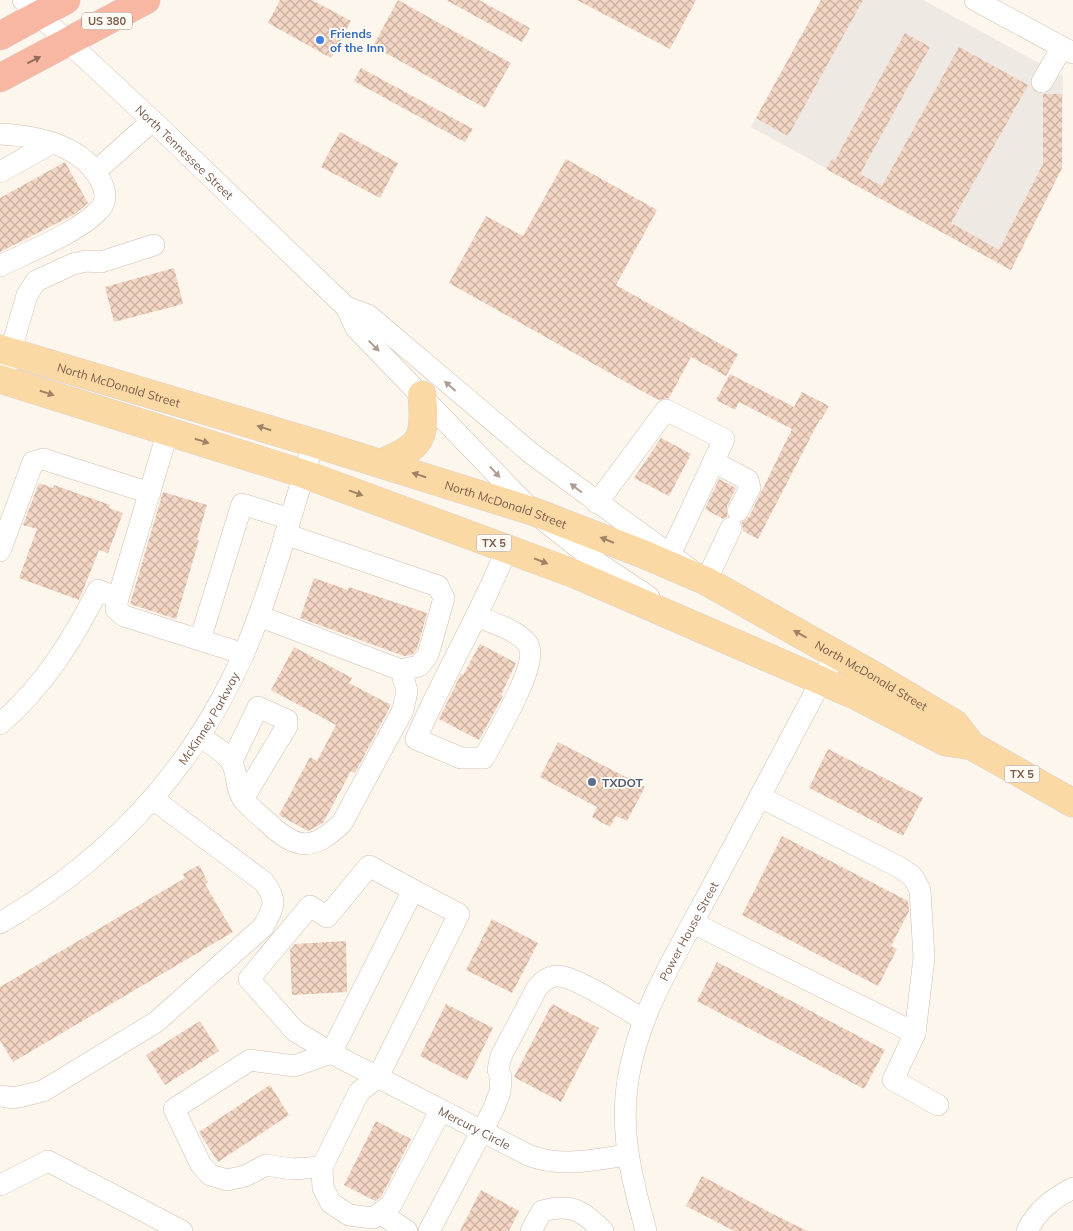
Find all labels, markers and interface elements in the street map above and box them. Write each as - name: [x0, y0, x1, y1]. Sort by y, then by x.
- road number: US 380: [82, 12, 132, 30]
- place label: Friends of the Inn: [330, 26, 384, 55]
- marker: Friends of the Inn: [314, 34, 326, 46]
- one-way arrow: [27, 56, 41, 64]
- street label: North Tennessee Street: [133, 102, 237, 202]
- one-way arrow: [368, 340, 380, 352]
- street label: North McDonald Street: [55, 359, 182, 410]
- one-way arrow: [444, 380, 457, 391]
- one-way arrow: [39, 390, 54, 398]
- one-way arrow: [256, 423, 271, 431]
- one-way arrow: [194, 438, 209, 446]
- one-way arrow: [489, 466, 501, 478]
- one-way arrow: [411, 471, 426, 479]
- street label: North McDonald Street: [443, 477, 569, 531]
- one-way arrow: [570, 482, 583, 493]
- one-way arrow: [349, 489, 364, 497]
- road number: TX 5: [476, 534, 512, 552]
- one-way arrow: [600, 535, 614, 543]
- one-way arrow: [534, 557, 549, 565]
- one-way arrow: [794, 629, 807, 638]
- street label: North McDonald Street: [812, 637, 930, 714]
- street label: McKinney Parkway: [175, 669, 242, 767]
- road number: TX 5: [1004, 766, 1040, 782]
- place label: TXDOT: [602, 775, 644, 790]
- marker: TXDOT: [586, 776, 598, 788]
- street label: Power House Street: [656, 879, 721, 983]
- street label: Mercury Circle: [436, 1103, 513, 1152]

